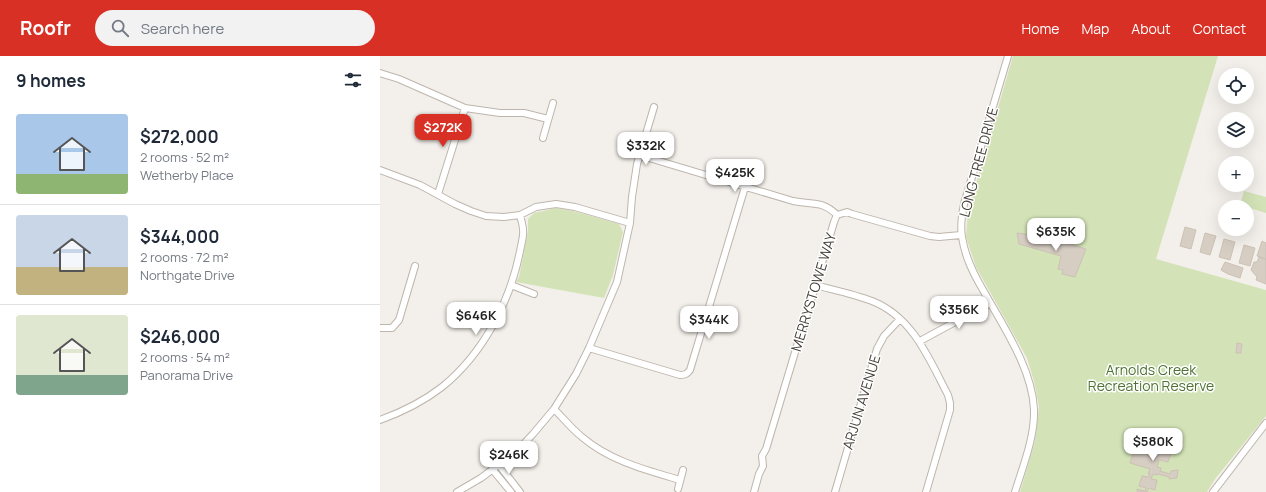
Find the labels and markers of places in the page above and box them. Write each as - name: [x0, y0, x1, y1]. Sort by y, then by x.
- pin: $272K: [415, 114, 471, 148]
- pin: $332K: [618, 132, 674, 166]
- pin: $425K: [707, 159, 763, 193]
- pin: $635K: [1028, 218, 1084, 252]
- pin: $356K: [931, 296, 987, 330]
- pin: $646K: [448, 302, 504, 336]
- pin: $344K: [681, 306, 737, 340]
- pin: $580K: [1125, 428, 1181, 462]
- pin: $246K: [481, 441, 537, 475]

